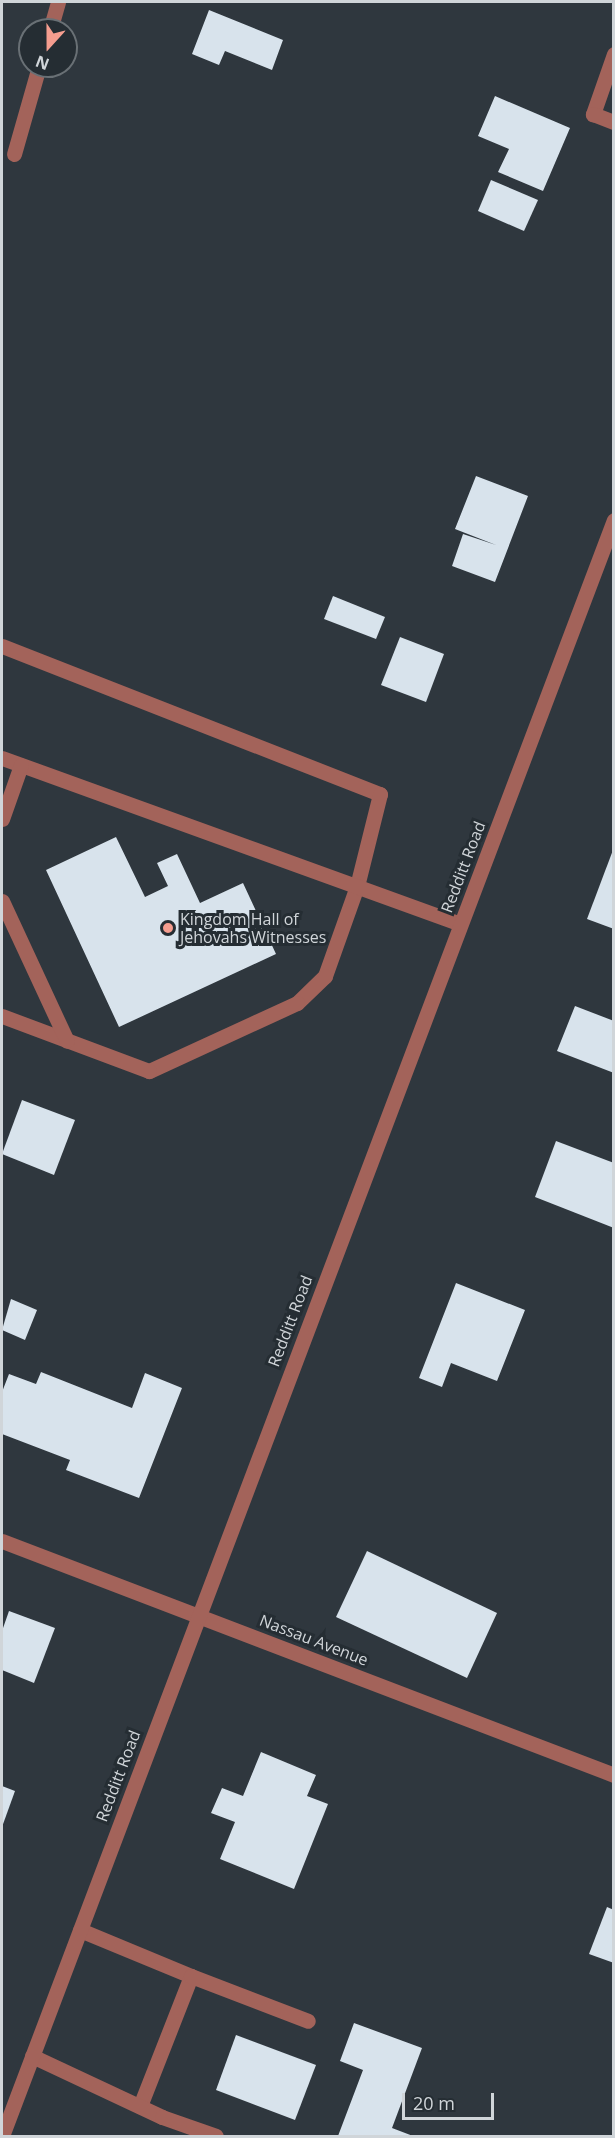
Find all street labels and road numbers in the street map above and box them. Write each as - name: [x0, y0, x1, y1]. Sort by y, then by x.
- street label: Redditt Road: [437, 819, 489, 915]
- street label: Redditt Road: [264, 1273, 316, 1369]
- street label: Nassau Avenue: [257, 1610, 371, 1670]
- street label: Redditt Road: [92, 1728, 144, 1824]

